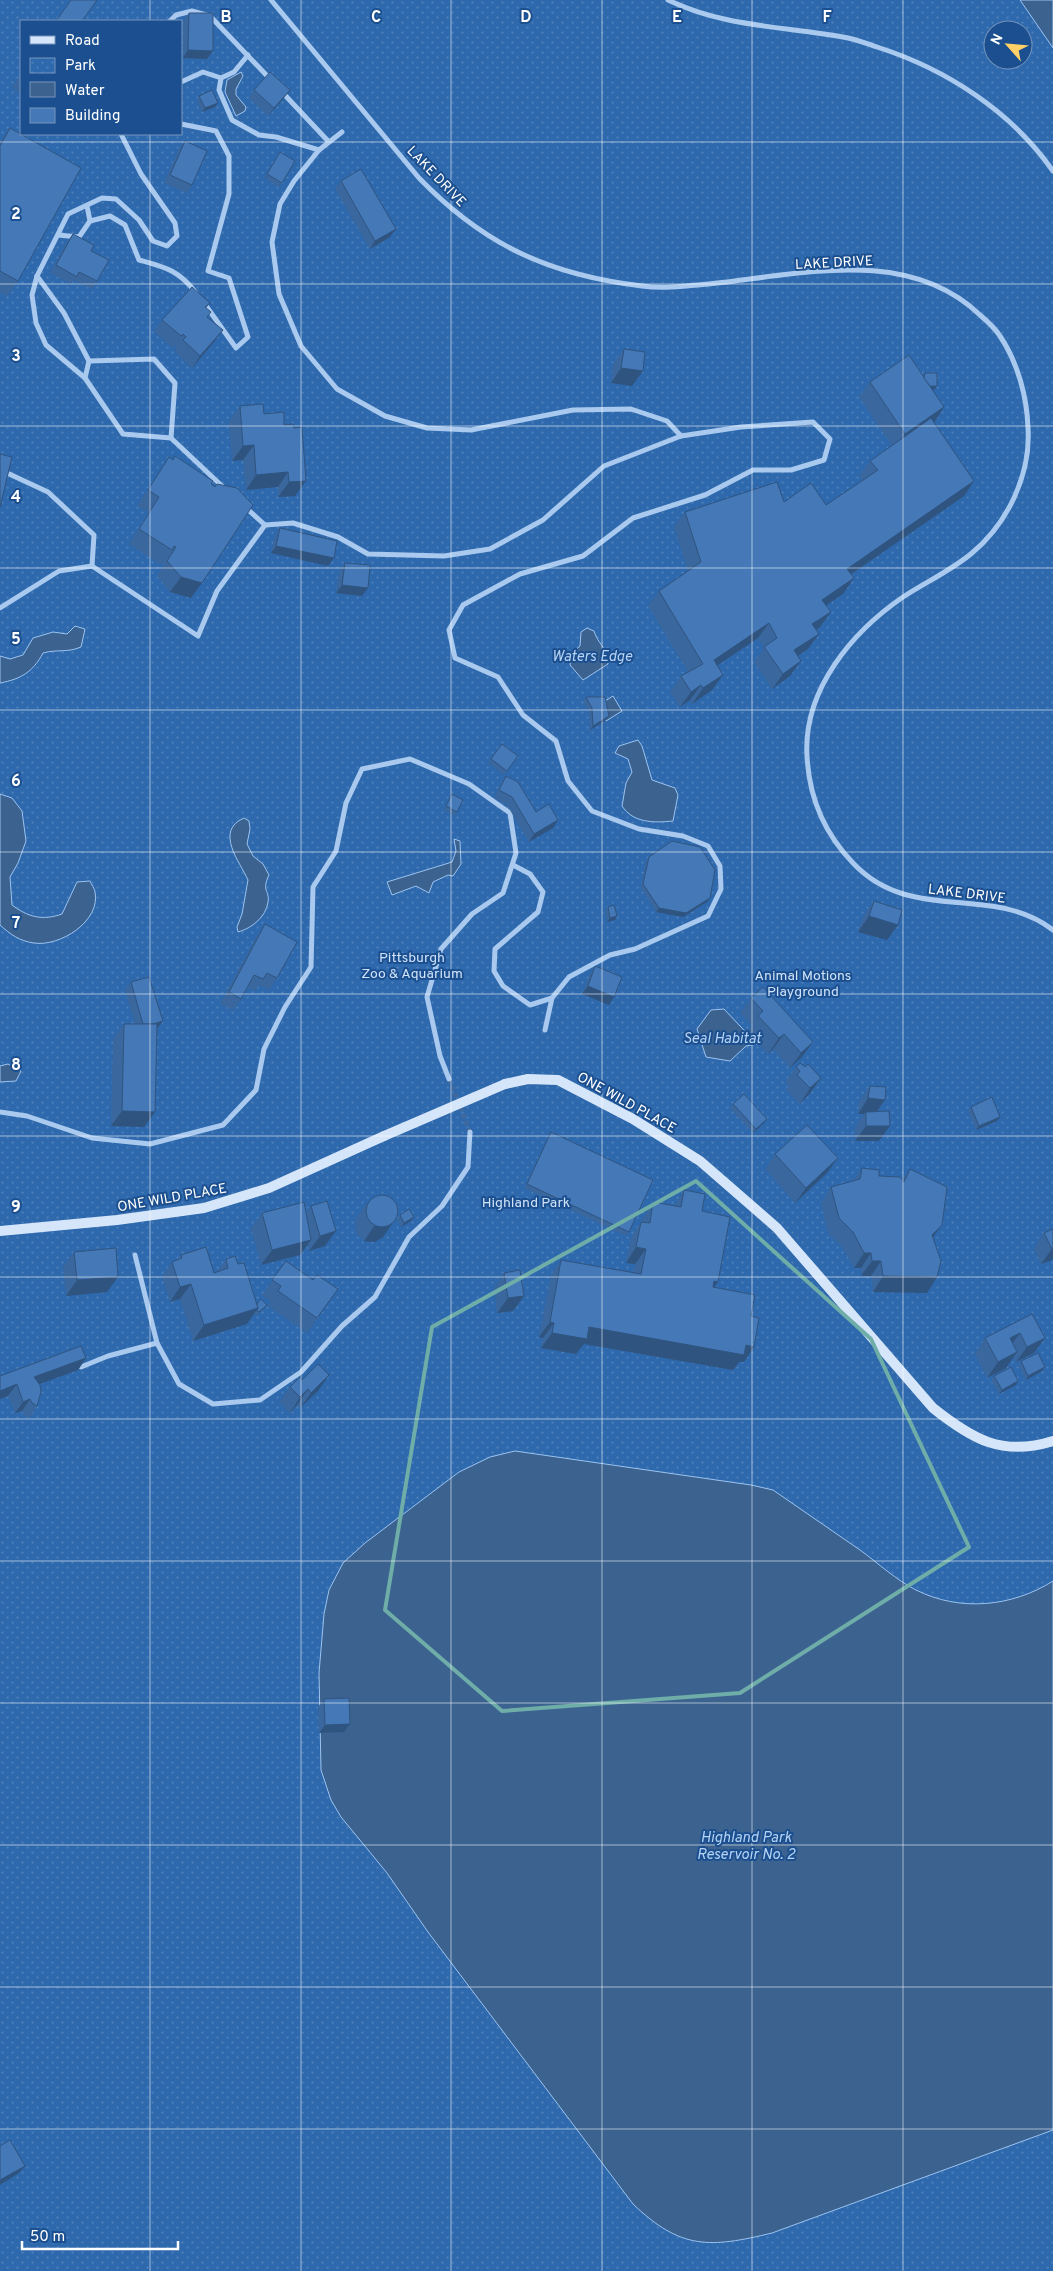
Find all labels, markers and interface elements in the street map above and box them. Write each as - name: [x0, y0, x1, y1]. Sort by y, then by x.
- text: B: [220, 8, 232, 28]
- text: C: [371, 8, 381, 28]
- text: D: [520, 8, 532, 28]
- text: E: [672, 8, 682, 28]
- text: F: [822, 8, 832, 28]
- legend: [20, 20, 182, 135]
- north arrow: [983, 20, 1033, 70]
- text: N: [988, 31, 1008, 48]
- text: Road: [65, 32, 100, 51]
- text: Park: [65, 57, 96, 76]
- text: Water: [65, 82, 105, 101]
- text: Building: [65, 107, 120, 126]
- street label: LAKE DRIVE: [403, 143, 469, 211]
- text: 2: [11, 205, 21, 225]
- street label: LAKE DRIVE: [795, 253, 874, 274]
- text: 3: [11, 347, 21, 367]
- text: 4: [11, 488, 21, 508]
- text: 5: [11, 630, 21, 650]
- water label: Waters Edge: [552, 648, 633, 667]
- text: 6: [11, 772, 21, 792]
- street label: LAKE DRIVE: [927, 881, 1007, 908]
- text: 7: [12, 914, 20, 934]
- park label: Pittsburgh Zoo & Aquarium: [361, 950, 463, 983]
- park label: Animal Motions Playground: [755, 968, 851, 1001]
- water label: Seal Habitat: [683, 1030, 762, 1049]
- text: 8: [11, 1056, 21, 1076]
- street label: ONE WILD PLACE: [574, 1069, 679, 1138]
- street label: ONE WILD PLACE: [116, 1180, 228, 1216]
- park label: Highland Park: [482, 1195, 570, 1212]
- text: 9: [11, 1198, 21, 1218]
- water label: Highland Park Reservoir No. 2: [697, 1829, 797, 1865]
- scale bar: [22, 2218, 179, 2250]
- text: 50 m: [30, 2228, 65, 2247]

